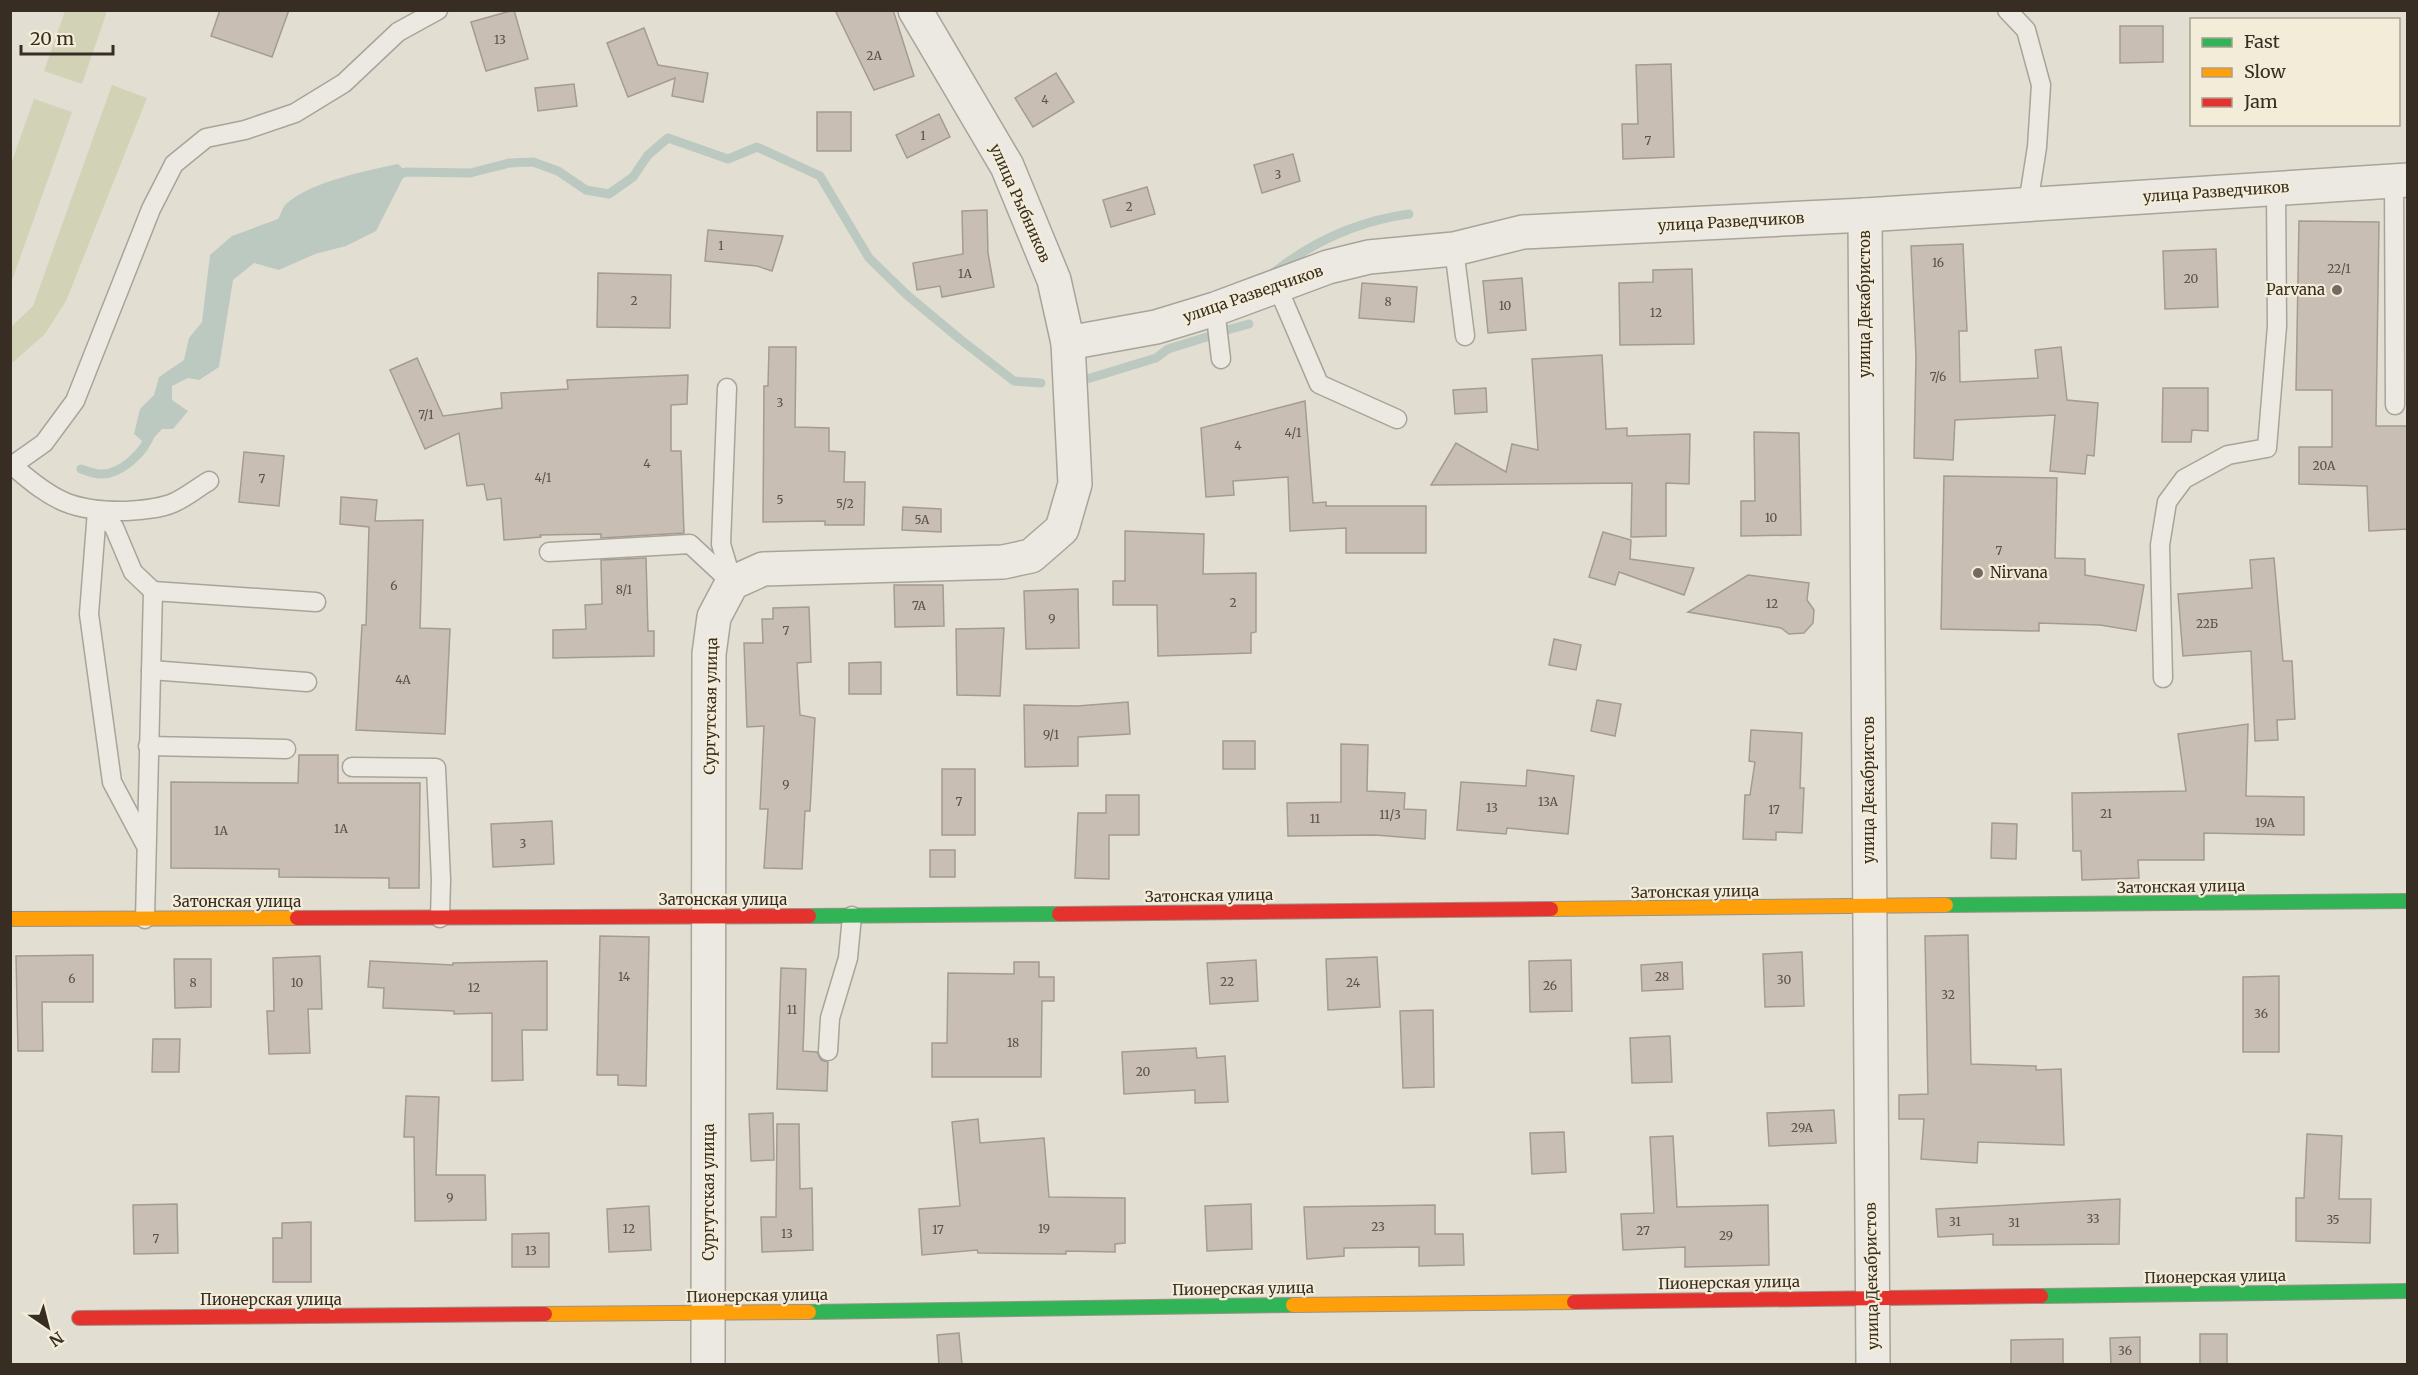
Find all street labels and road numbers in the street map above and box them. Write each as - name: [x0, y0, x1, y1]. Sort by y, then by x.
- street label: улица Рыбников: [986, 141, 1055, 265]
- street label: улица Разведчиков: [2142, 177, 2290, 206]
- street label: улица Разведчиков: [1657, 208, 1805, 235]
- street label: улица Декабристов: [1855, 230, 1874, 378]
- street label: улица Разведчиков: [1180, 261, 1325, 326]
- street label: Сургутская улица: [700, 637, 721, 775]
- street label: улица Декабристов: [1859, 716, 1878, 864]
- street label: Затонская улица: [2117, 876, 2245, 897]
- street label: Затонская улица: [1631, 881, 1759, 902]
- street label: Затонская улица: [1145, 885, 1273, 906]
- street label: Затонская улица: [659, 890, 787, 909]
- street label: Затонская улица: [173, 892, 301, 911]
- street label: Сургутская улица: [699, 1123, 718, 1261]
- street label: улица Декабристов: [1861, 1202, 1882, 1350]
- street label: Пионерская улица: [2144, 1266, 2286, 1287]
- street label: Пионерская улица: [1658, 1272, 1800, 1293]
- street label: Пионерская улица: [1172, 1278, 1314, 1299]
- street label: Пионерская улица: [686, 1285, 828, 1306]
- street label: Пионерская улица: [200, 1290, 342, 1309]

